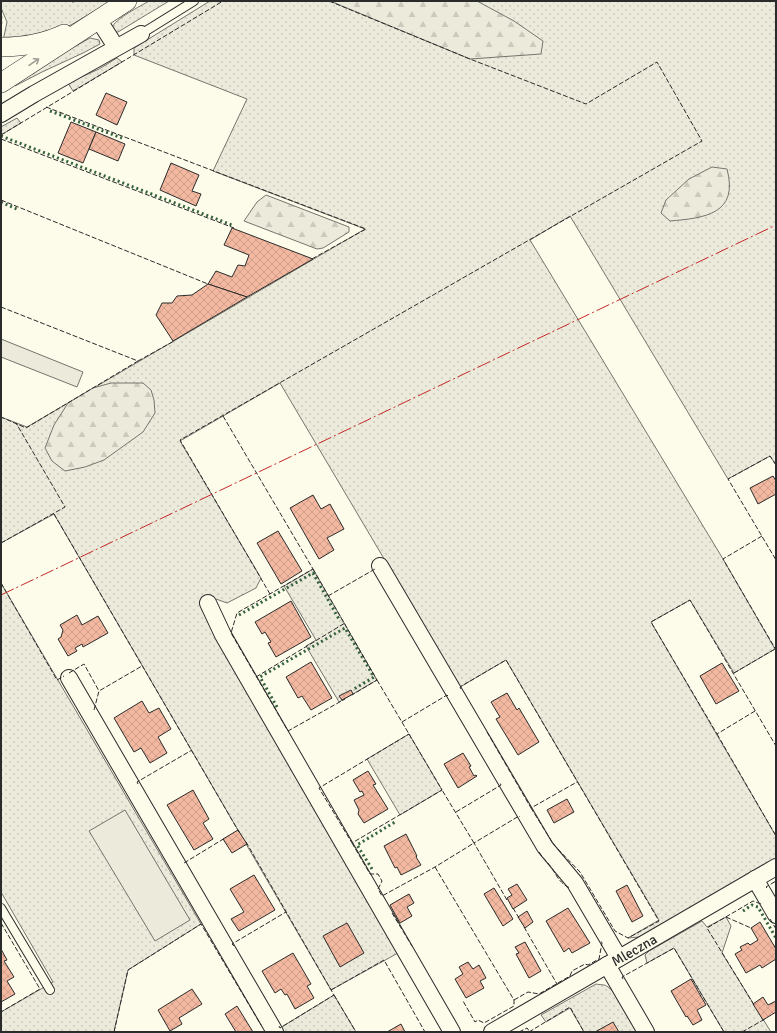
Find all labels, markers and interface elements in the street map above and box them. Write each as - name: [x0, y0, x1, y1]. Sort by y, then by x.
- one-way arrow: [28, 58, 39, 66]
- street label: Mleczna: [608, 931, 660, 970]

